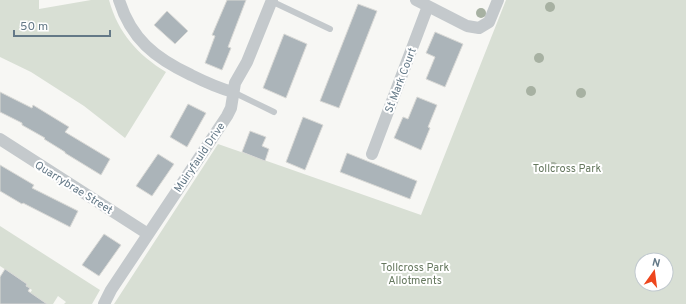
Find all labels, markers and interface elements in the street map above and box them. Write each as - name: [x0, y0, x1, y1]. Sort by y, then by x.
- scale bar: [14, 12, 110, 38]
- text: 50 m: [20, 19, 48, 35]
- street label: St Mark Court: [382, 46, 420, 115]
- street label: Muiryfauld Drive: [171, 120, 228, 195]
- street label: Quarrybrae Street: [32, 158, 115, 218]
- park label: Tollcross Park: [533, 162, 601, 176]
- north arrow: [634, 252, 674, 292]
- text: N: [651, 256, 662, 271]
- park label: Tollcross Park Allotments: [381, 261, 449, 288]

